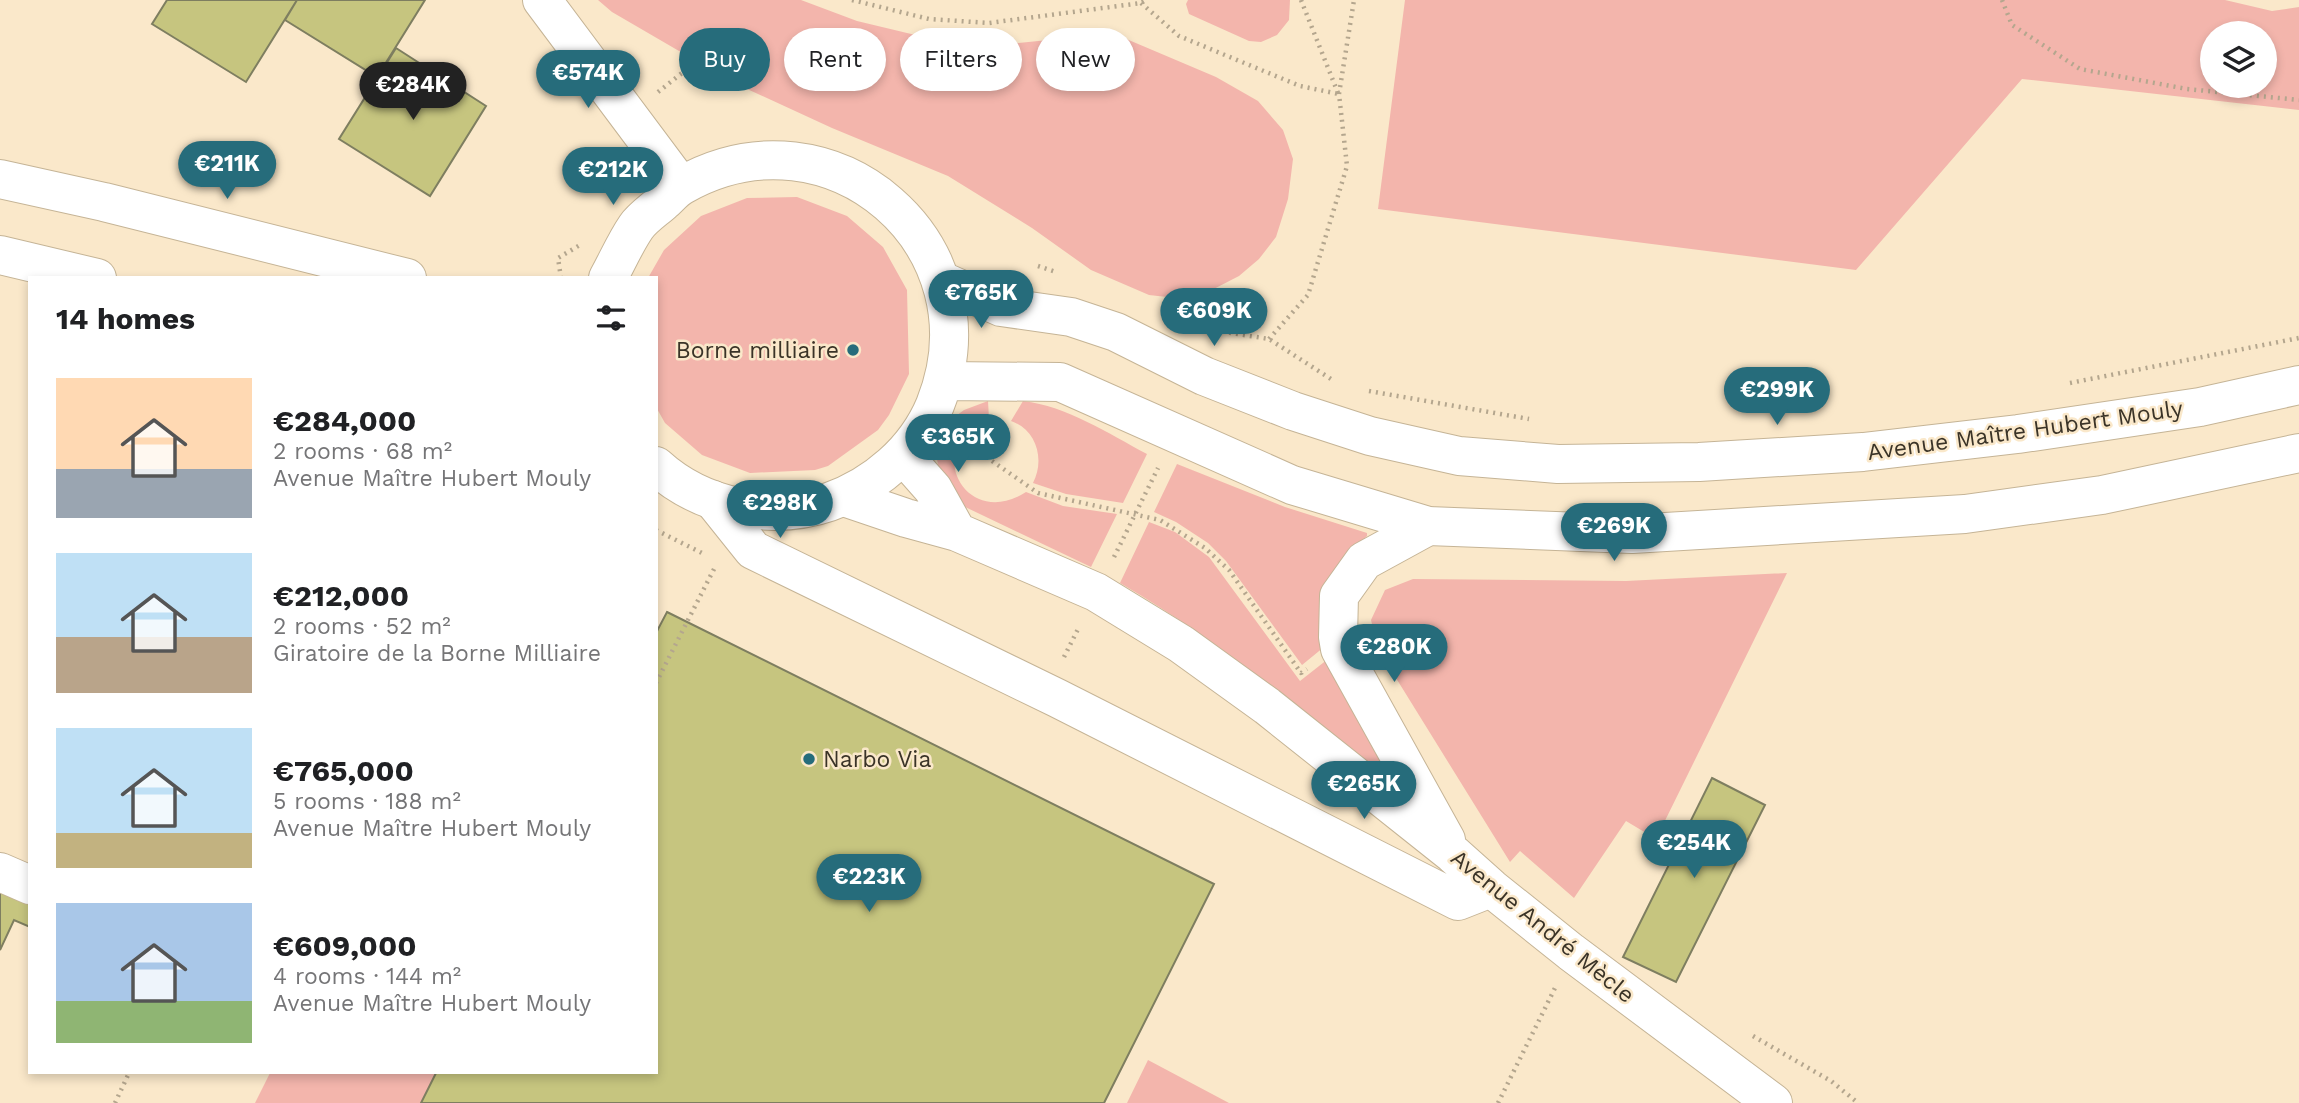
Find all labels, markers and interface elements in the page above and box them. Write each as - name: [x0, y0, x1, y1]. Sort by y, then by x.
- map controls: [2200, 21, 2277, 98]
- button: layers: [2200, 21, 2277, 98]
- chip: Buy: [679, 28, 770, 91]
- chip: Rent: [784, 28, 886, 91]
- chip: Filters: [900, 28, 1022, 91]
- chip: New: [1036, 28, 1135, 91]
- pin: €574K: [539, 50, 637, 110]
- text: €574K: [552, 59, 624, 86]
- pin: €284K: [364, 62, 462, 122]
- text: €284K: [375, 71, 451, 98]
- pin: €211K: [178, 142, 276, 201]
- pin: €212K: [564, 148, 662, 207]
- text: €211K: [194, 150, 260, 177]
- text: €212K: [578, 156, 648, 183]
- pin: €765K: [932, 270, 1030, 330]
- text: €765K: [944, 279, 1018, 306]
- pin: €609K: [1165, 288, 1263, 348]
- text: €609K: [1176, 297, 1252, 324]
- icon: filters: [592, 299, 630, 337]
- text: 14 homes: [56, 301, 195, 336]
- place label: Borne milliaire: [676, 337, 839, 364]
- marker: Borne milliaire: [845, 342, 861, 358]
- pin: €299K: [1728, 368, 1826, 427]
- text: €299K: [1740, 376, 1814, 403]
- street label: Avenue Maître Hubert Mouly: [1866, 395, 2185, 466]
- text: €284,000: [273, 403, 416, 438]
- icon: home: [112, 406, 196, 490]
- pin: €365K: [909, 414, 1007, 474]
- text: €365K: [921, 423, 995, 450]
- text: 2 rooms · 68 m²: [273, 438, 452, 465]
- text: Avenue Maître Hubert Mouly: [273, 465, 591, 492]
- pin: €298K: [731, 480, 829, 540]
- text: €298K: [743, 489, 817, 516]
- pin: €269K: [1565, 504, 1663, 563]
- text: €269K: [1577, 512, 1651, 539]
- text: €212,000: [273, 578, 409, 613]
- icon: home: [112, 581, 196, 665]
- text: 2 rooms · 52 m²: [273, 613, 451, 640]
- pin: €280K: [1345, 624, 1443, 684]
- text: €280K: [1356, 633, 1432, 660]
- text: Giratoire de la Borne Milliaire: [273, 640, 601, 667]
- place label: Narbo Via: [823, 746, 931, 773]
- marker: Narbo Via: [801, 751, 817, 767]
- text: €765,000: [273, 753, 414, 788]
- icon: home: [112, 756, 196, 840]
- pin: €265K: [1315, 762, 1413, 821]
- text: €265K: [1327, 770, 1401, 797]
- text: 5 rooms · 188 m²: [273, 788, 461, 815]
- text: Avenue Maître Hubert Mouly: [273, 815, 591, 842]
- pin: €254K: [1645, 820, 1743, 880]
- text: €254K: [1657, 829, 1731, 856]
- street label: Avenue André Mècle: [1446, 844, 1640, 1009]
- pin: €223K: [820, 855, 918, 914]
- text: €223K: [832, 863, 906, 890]
- text: €609,000: [273, 928, 417, 963]
- icon: home: [112, 931, 196, 1015]
- text: 4 rooms · 144 m²: [273, 963, 461, 990]
- text: Avenue Maître Hubert Mouly: [273, 990, 591, 1017]

